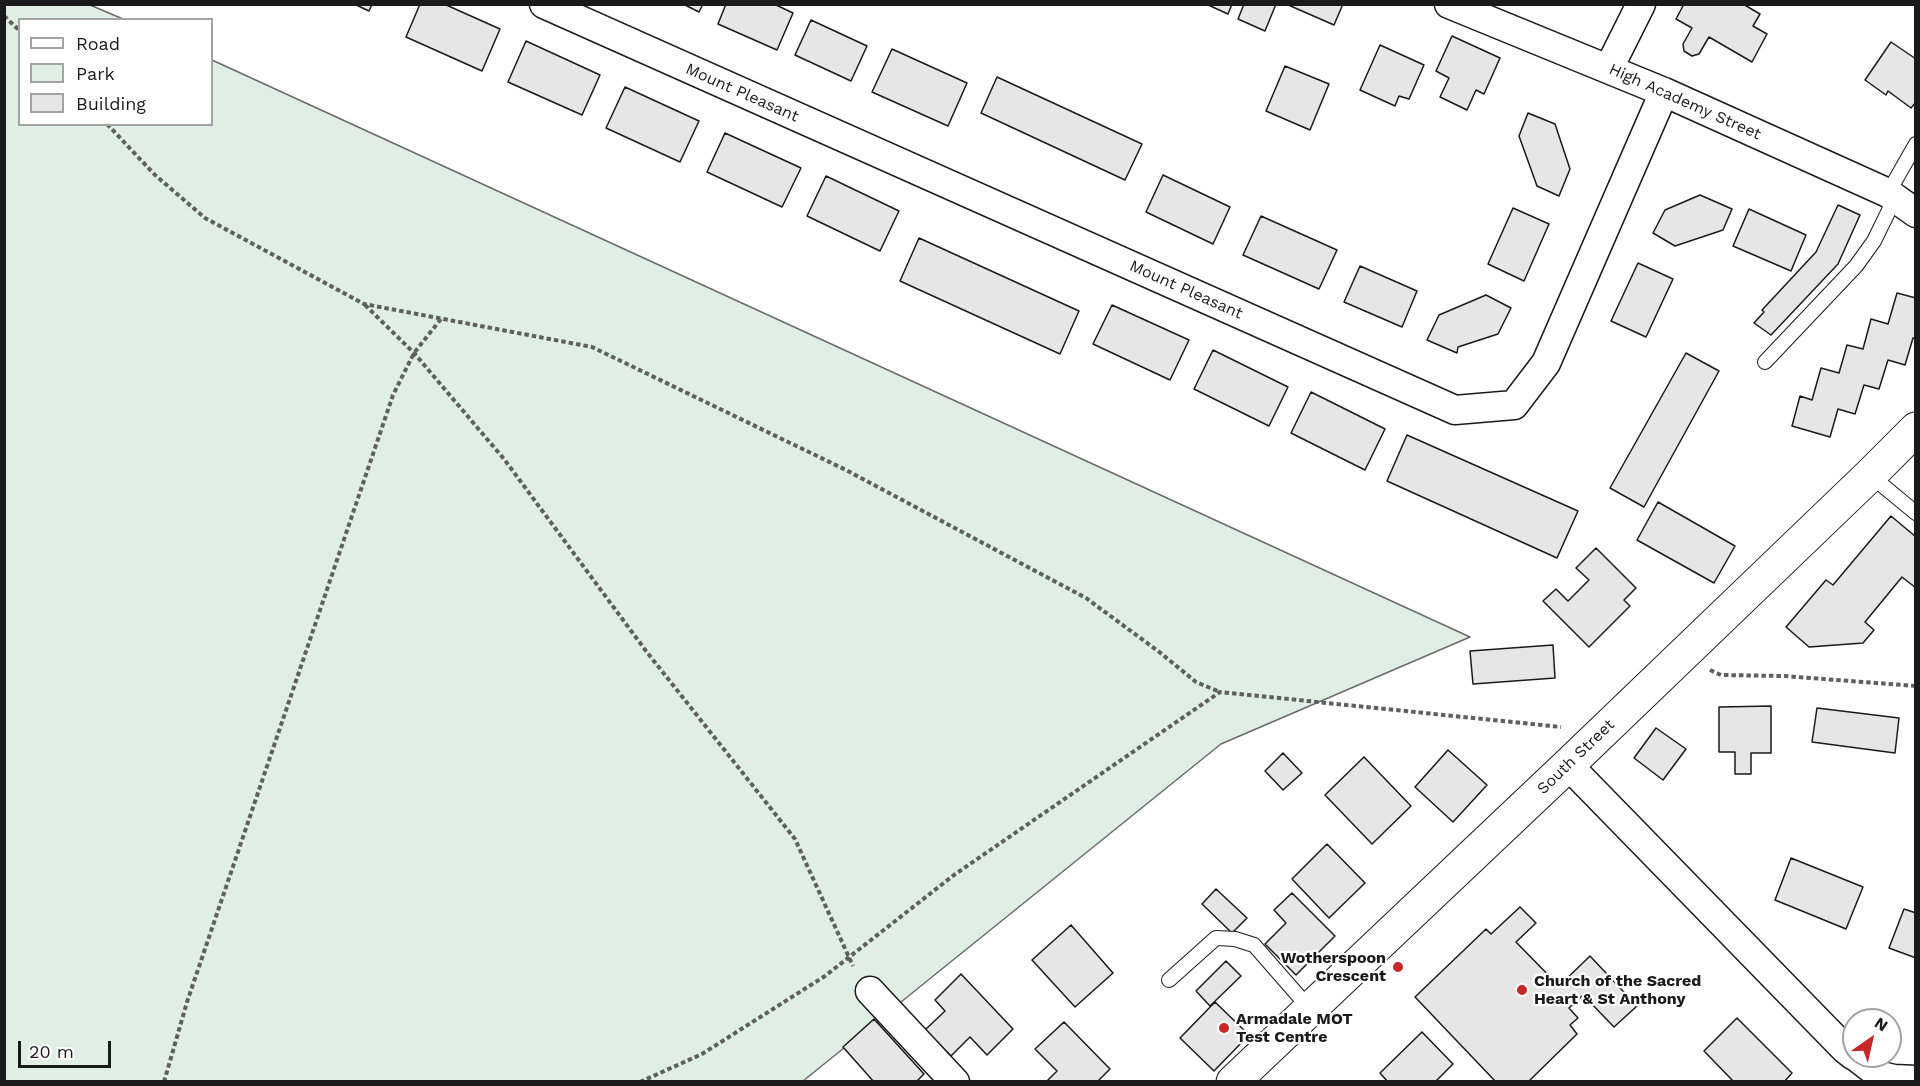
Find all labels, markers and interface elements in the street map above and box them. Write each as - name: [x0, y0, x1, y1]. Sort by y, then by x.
- legend: [18, 18, 213, 126]
- text: Road: [76, 33, 120, 54]
- street label: Mount Pleasant: [682, 59, 802, 127]
- street label: High Academy Street: [1606, 60, 1764, 144]
- text: Park: [76, 63, 115, 84]
- text: Building: [76, 93, 146, 114]
- street label: Mount Pleasant: [1126, 256, 1246, 324]
- street label: South Street: [1533, 715, 1619, 799]
- place label: Wotherspoon Crescent: [1281, 948, 1386, 986]
- marker: Wotherspoon Crescent: [1391, 960, 1405, 974]
- place label: Church of the Sacred Heart & St Anthony: [1534, 971, 1701, 1009]
- marker: Church of the Sacred Heart & St Anthony: [1515, 983, 1529, 997]
- north arrow: [1842, 1008, 1902, 1068]
- place label: Armadale MOT Test Centre: [1236, 1009, 1353, 1047]
- text: N: [1871, 1013, 1891, 1036]
- marker: Armadale MOT Test Centre: [1217, 1021, 1231, 1035]
- scale bar: [21, 1029, 114, 1067]
- text: 20 m: [29, 1041, 74, 1062]

